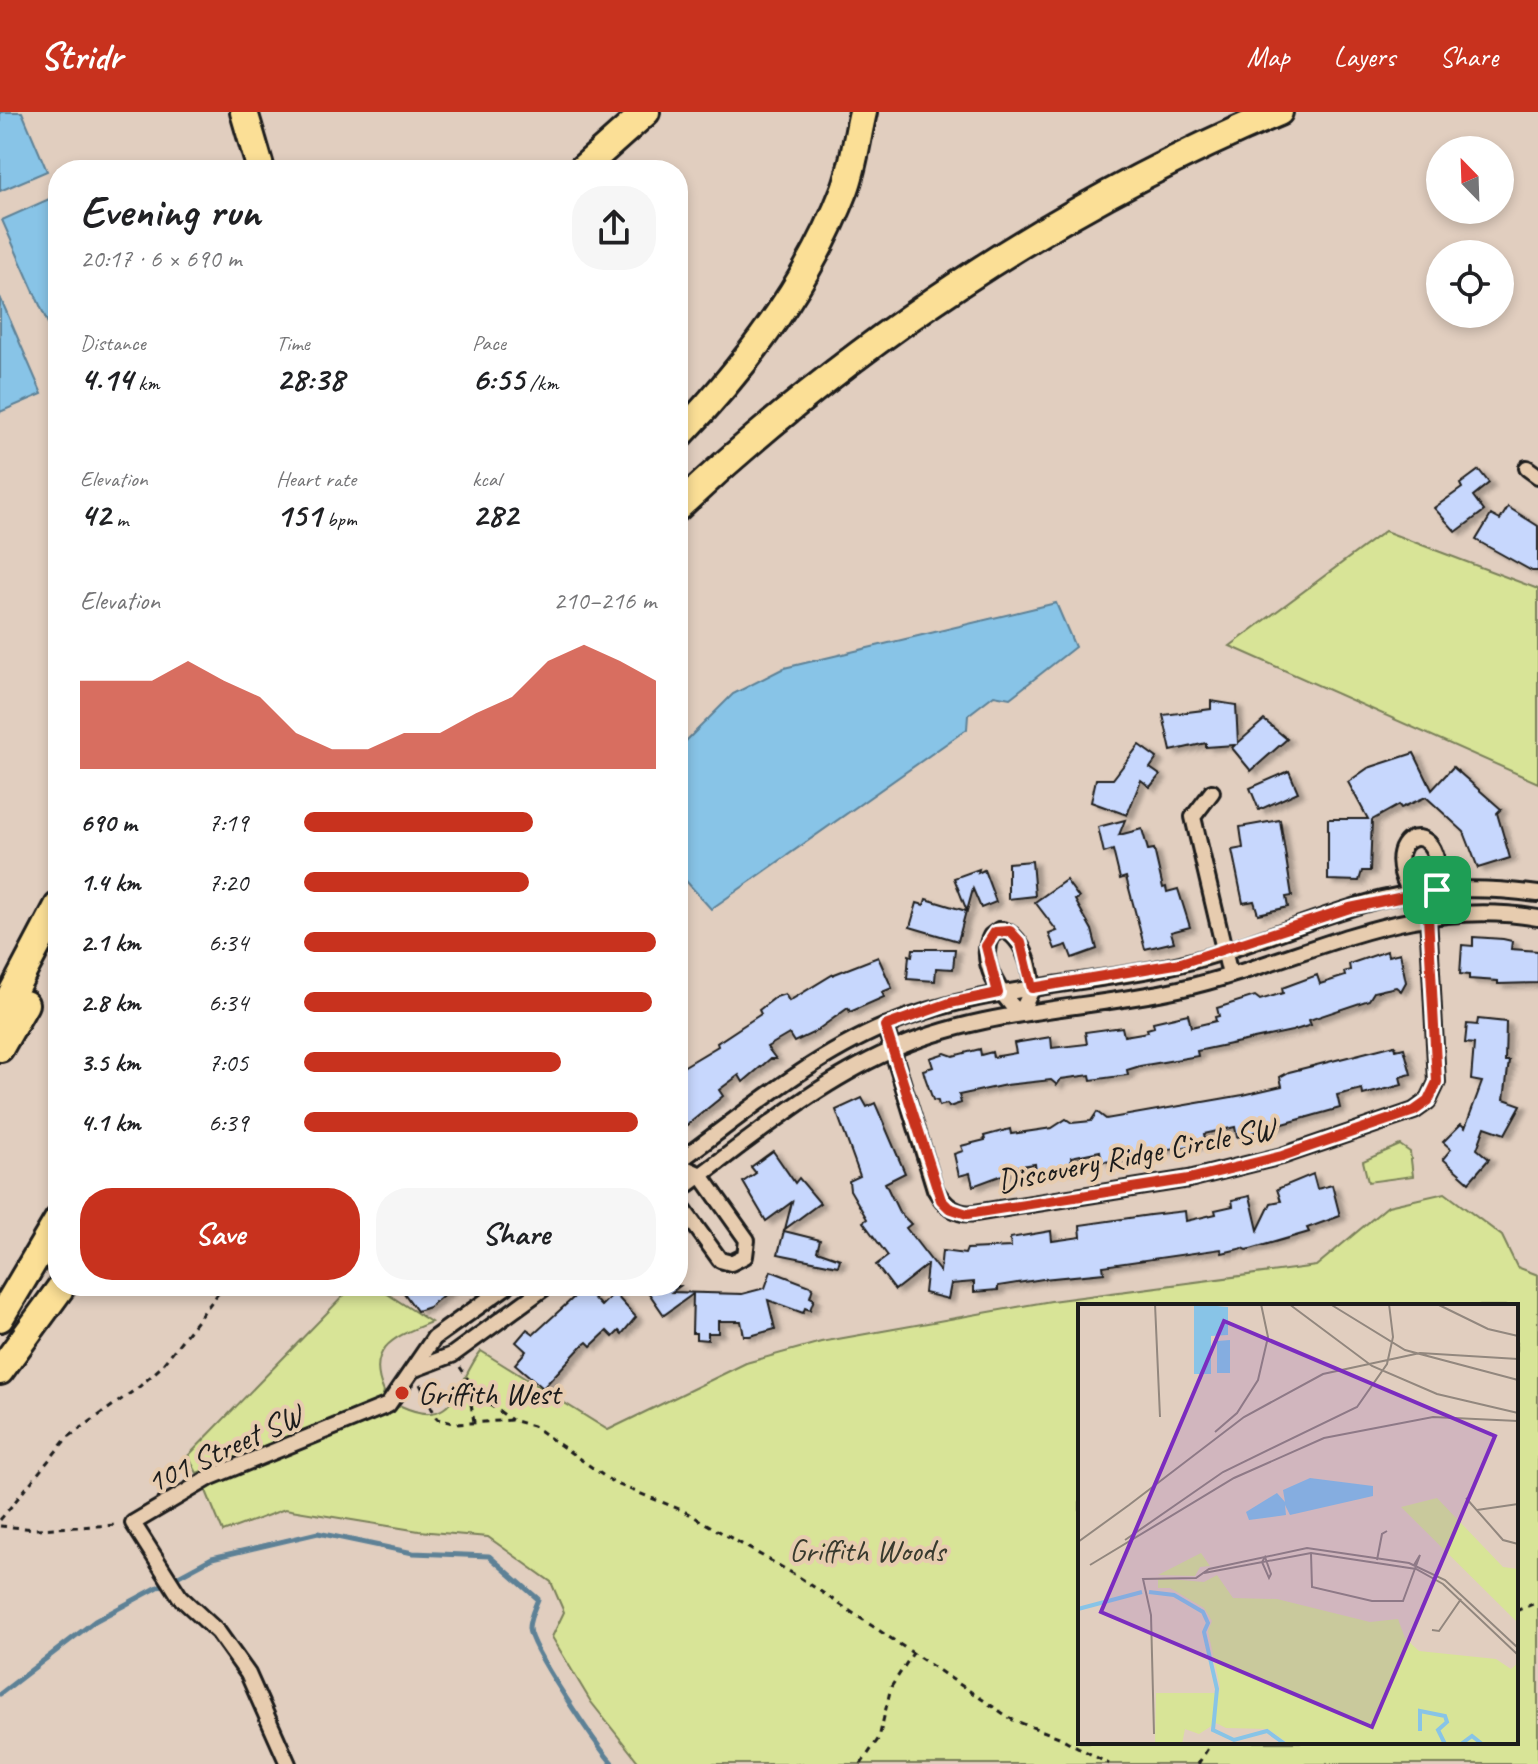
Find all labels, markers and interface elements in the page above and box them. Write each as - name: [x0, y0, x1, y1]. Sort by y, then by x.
- text: Stridr: [40, 33, 122, 80]
- text: Map: [1247, 39, 1290, 74]
- text: Layers: [1334, 39, 1395, 74]
- text: Share: [1439, 39, 1498, 74]
- north arrow: [1426, 136, 1514, 224]
- map controls: [1426, 136, 1514, 328]
- text: Evening run: [80, 184, 260, 239]
- button: share: [572, 186, 656, 270]
- button: locate: [1426, 240, 1514, 328]
- text: 20:17 · 6 × 690 m: [80, 242, 241, 275]
- text: Distance: [80, 329, 146, 357]
- text: Time: [276, 329, 310, 357]
- text: Pace: [472, 329, 506, 357]
- text: 4.14: [80, 357, 133, 400]
- text: 28:38: [276, 357, 344, 400]
- text: 6:55: [472, 357, 524, 400]
- text: km: [133, 369, 159, 397]
- text: /km: [524, 369, 558, 397]
- text: Elevation: [80, 465, 148, 493]
- text: Heart rate: [276, 465, 356, 493]
- text: kcal: [472, 465, 501, 493]
- text: 42: [80, 493, 111, 536]
- text: 151: [276, 493, 321, 536]
- text: 282: [472, 493, 518, 536]
- text: m: [111, 505, 128, 533]
- text: bpm: [321, 505, 357, 533]
- text: Elevation: [80, 584, 160, 617]
- text: 210–216 m: [553, 584, 656, 617]
- text: 690 m: [80, 806, 136, 839]
- text: 7:19: [208, 806, 248, 839]
- pin: [1403, 856, 1471, 924]
- text: 1.4 km: [80, 866, 140, 899]
- text: 7:20: [208, 866, 248, 899]
- icon: arrive: [1415, 868, 1459, 912]
- text: 2.1 km: [80, 926, 140, 959]
- text: 6:34: [208, 926, 248, 959]
- text: 2.8 km: [80, 986, 140, 1019]
- text: 6:34: [208, 986, 248, 1019]
- text: 3.5 km: [80, 1046, 140, 1079]
- text: 7:05: [208, 1046, 248, 1079]
- text: 4.1 km: [80, 1106, 140, 1139]
- text: 6:39: [208, 1106, 248, 1139]
- street label: Discovery Ridge Circle SW: [994, 1107, 1282, 1202]
- button: Save: [80, 1188, 360, 1280]
- button: Share: [376, 1188, 656, 1280]
- inset map: [1078, 1304, 1518, 1744]
- place label: Griffith West: [418, 1373, 563, 1414]
- marker: Griffith West: [393, 1384, 411, 1402]
- street label: 101 Street SW: [140, 1393, 312, 1502]
- park label: Griffith Woods: [789, 1530, 947, 1571]

